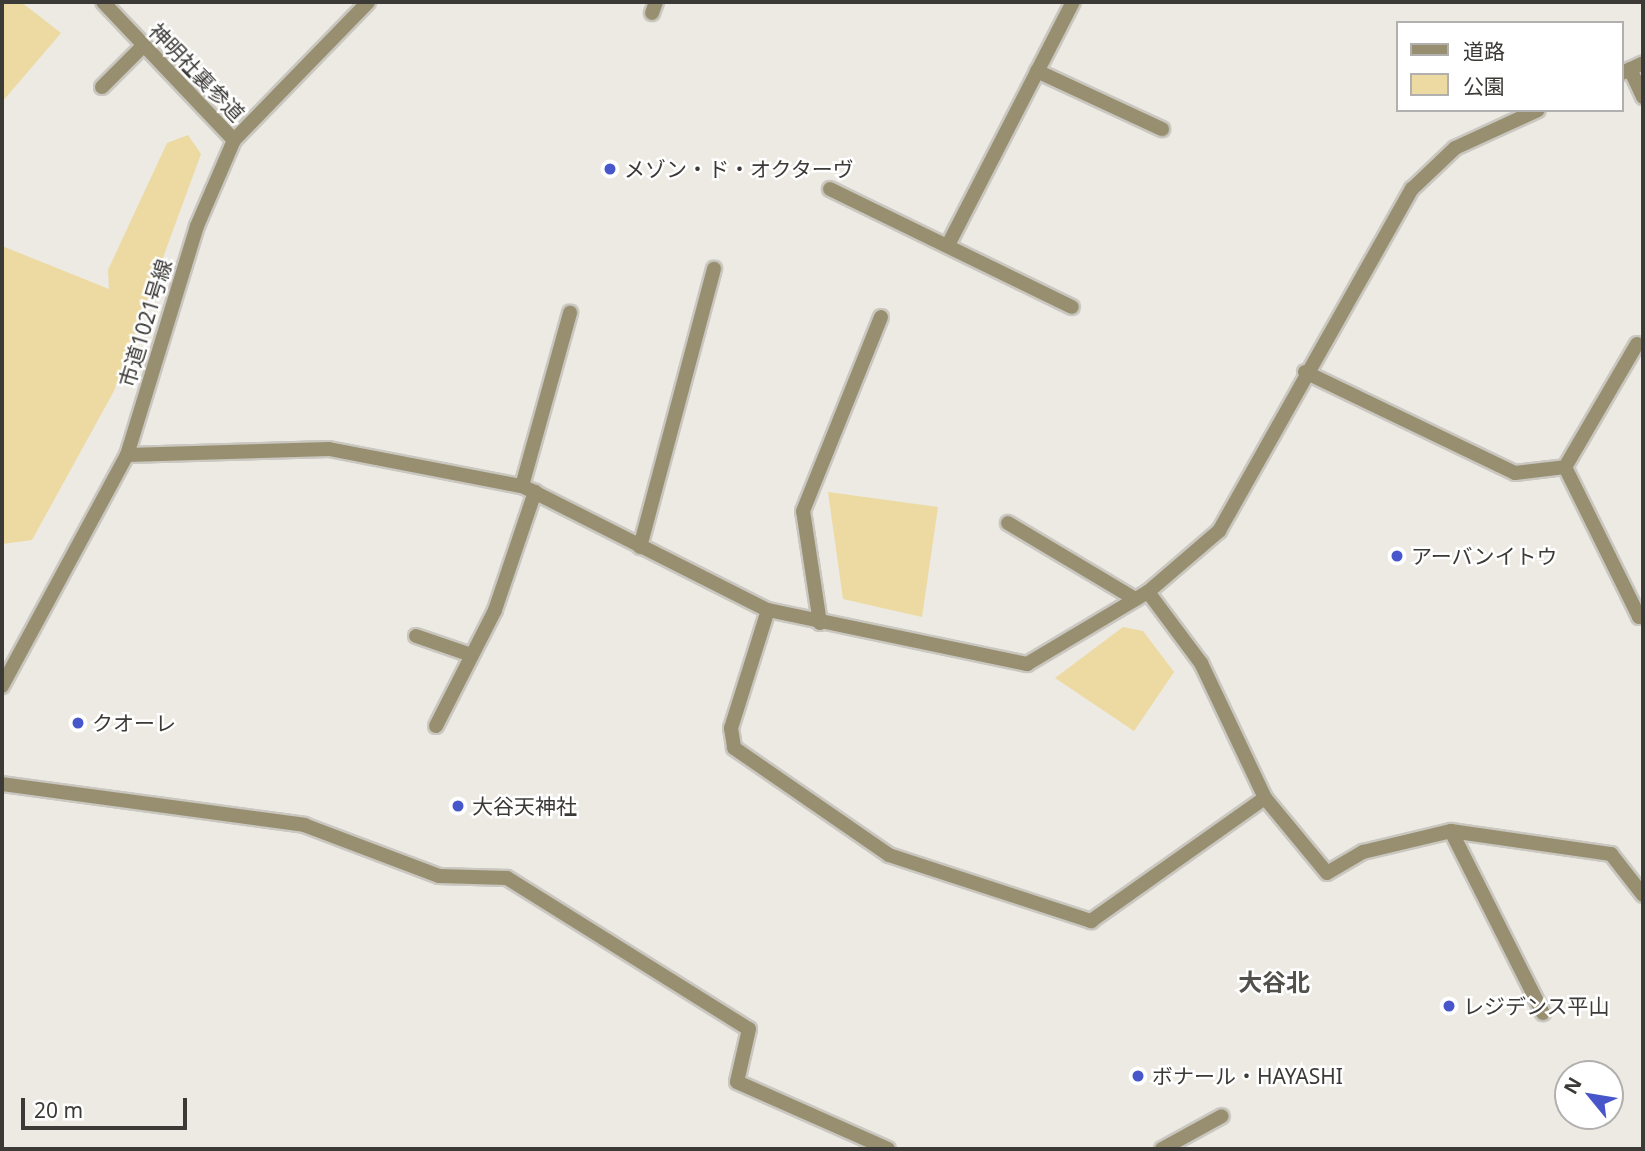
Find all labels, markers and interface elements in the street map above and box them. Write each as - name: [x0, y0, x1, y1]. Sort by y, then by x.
- street label: 神明社裏参道: [144, 18, 250, 126]
- legend: [1396, 21, 1624, 112]
- text: 道路: [1463, 37, 1505, 65]
- text: 公園: [1463, 72, 1505, 100]
- place label: メゾン・ド・オクターヴ: [624, 156, 855, 182]
- marker: メゾン・ド・オクターヴ: [602, 161, 618, 177]
- street label: 市道1021号線: [114, 256, 176, 390]
- place label: アーバンイトウ: [1411, 543, 1557, 569]
- marker: アーバンイトウ: [1389, 548, 1405, 564]
- place label: クオーレ: [92, 710, 176, 736]
- marker: クオーレ: [70, 715, 86, 731]
- place label: 大谷天神社: [472, 793, 577, 819]
- marker: 大谷天神社: [450, 798, 466, 814]
- district label: 大谷北: [1238, 968, 1310, 996]
- place label: レジデンス平山: [1463, 993, 1610, 1019]
- marker: レジデンス平山: [1441, 998, 1457, 1014]
- north arrow: [1554, 1060, 1624, 1130]
- place label: ボナール・HAYASHI: [1152, 1063, 1343, 1089]
- marker: ボナール・HAYASHI: [1130, 1068, 1146, 1084]
- text: N: [1557, 1072, 1588, 1099]
- scale bar: [24, 1084, 191, 1128]
- text: 20 m: [34, 1096, 83, 1124]

